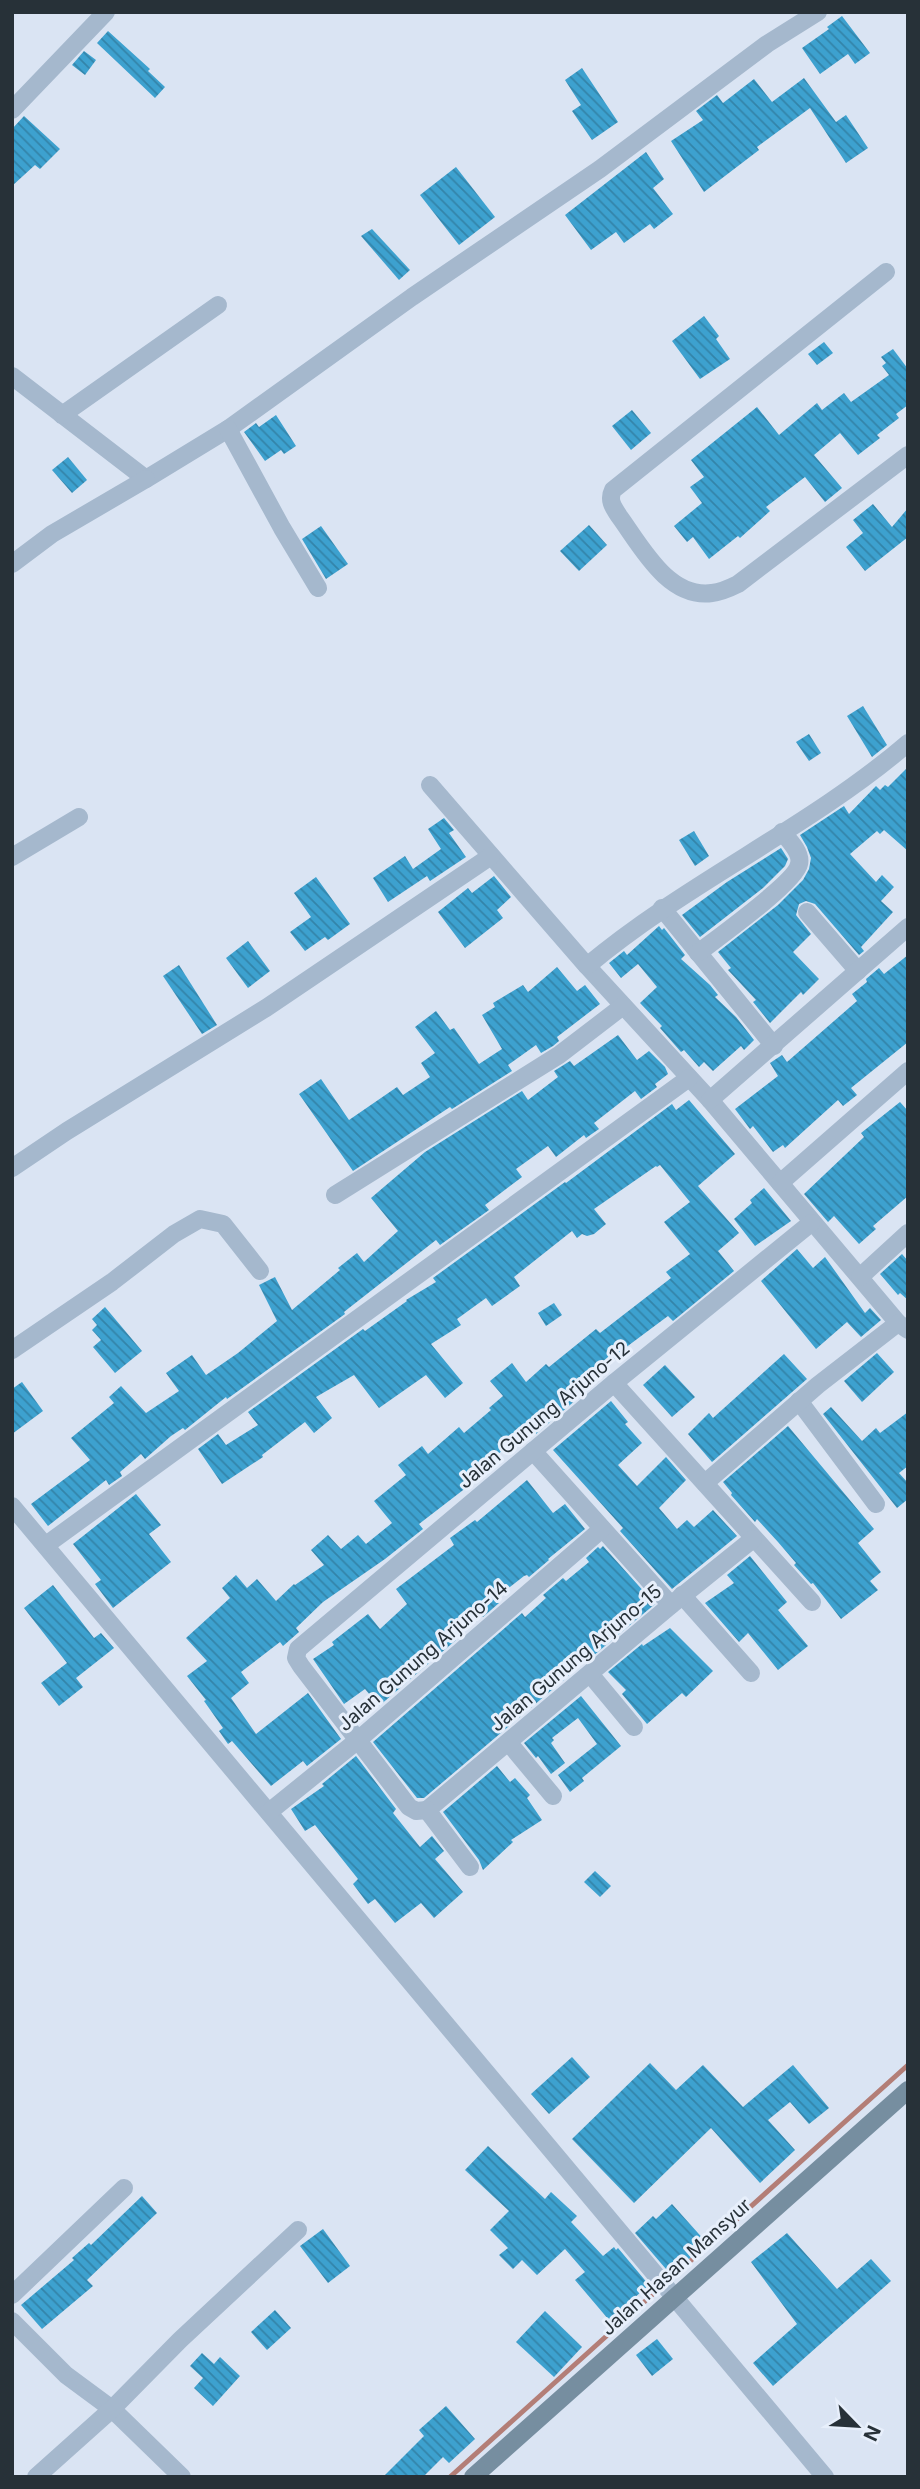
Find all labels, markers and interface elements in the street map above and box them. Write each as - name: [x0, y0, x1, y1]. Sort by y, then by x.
- street label: Jalan Gunung Arjuno-12: [454, 1337, 634, 1493]
- street label: Jalan Gunung Arjuno-14: [333, 1576, 513, 1736]
- street label: Jalan Gunung Arjuno-15: [486, 1580, 666, 1736]
- street label: Jalan Hasan Mansyur: [596, 2194, 756, 2340]
- north arrow: [822, 2391, 892, 2461]
- text: N: [858, 2422, 885, 2444]

